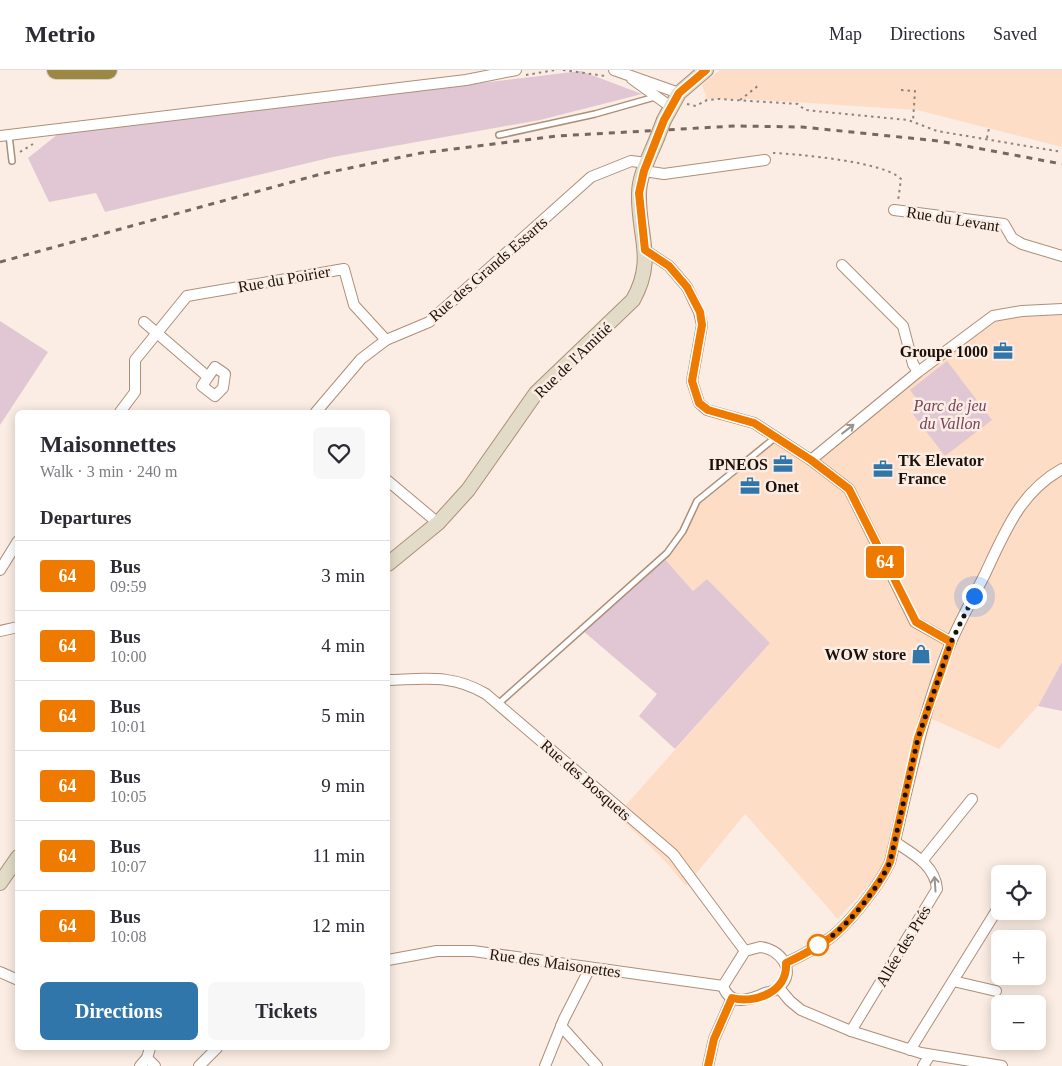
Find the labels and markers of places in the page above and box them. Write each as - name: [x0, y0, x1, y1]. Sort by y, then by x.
- office icon: Groupe 1000: [992, 340, 1014, 362]
- place label: Groupe 1000: [900, 343, 988, 361]
- place label: TK Elevator France: [898, 452, 984, 487]
- office icon: IPNEOS: [772, 453, 794, 475]
- place label: IPNEOS: [708, 456, 768, 473]
- office icon: TK Elevator France: [872, 458, 894, 480]
- office icon: Onet: [739, 475, 761, 497]
- place label: Onet: [765, 478, 799, 495]
- shop icon: WOW store: [910, 643, 932, 665]
- place label: WOW store: [824, 646, 906, 663]
- unlabelled marker: [807, 934, 829, 956]

